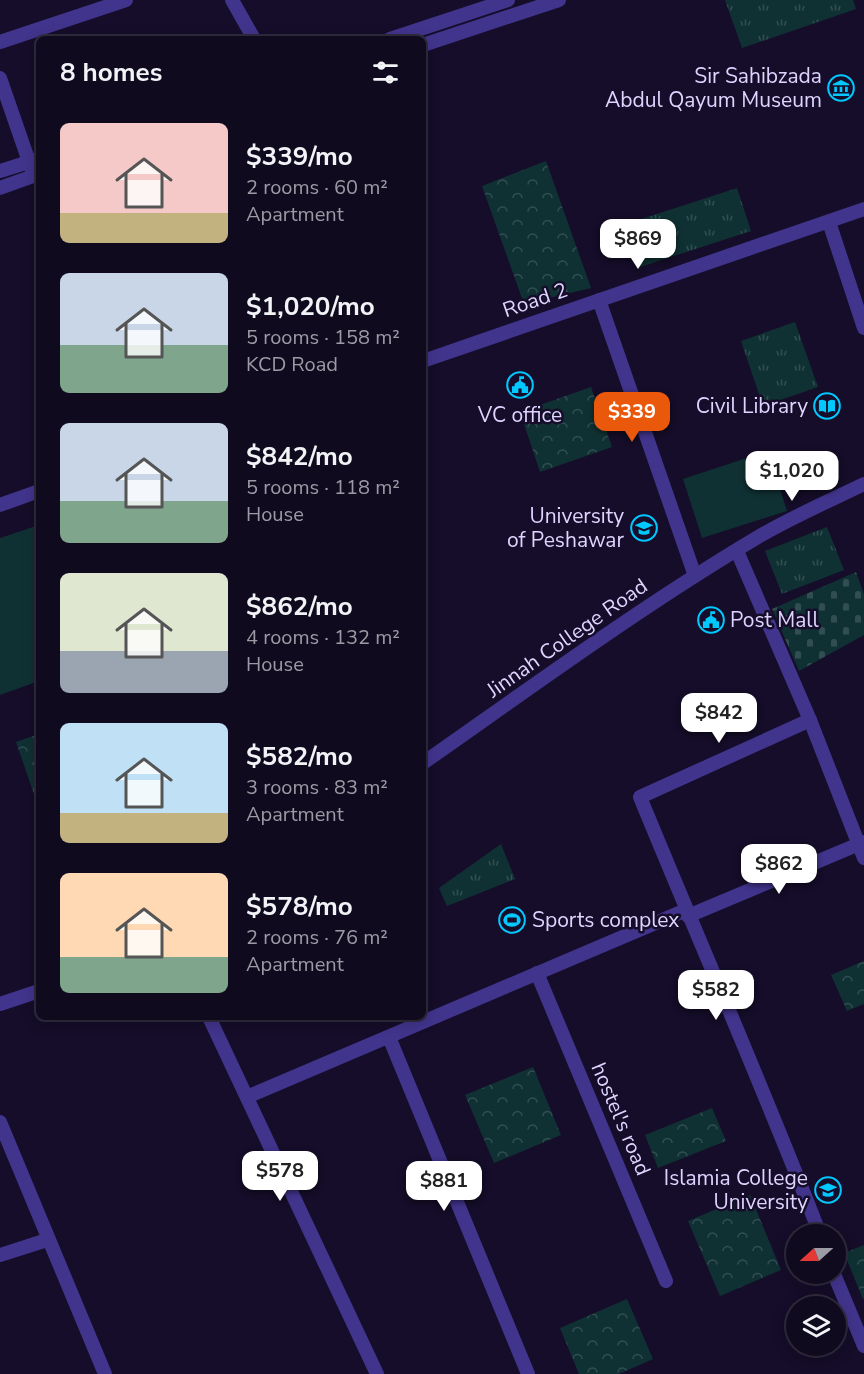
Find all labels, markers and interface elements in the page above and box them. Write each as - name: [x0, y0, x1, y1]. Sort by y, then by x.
- text: 8 homes: [60, 55, 162, 90]
- icon: filters: [369, 56, 402, 89]
- place label: Sir Sahibzada Abdul Qayum Museum: [605, 62, 822, 114]
- museum icon: Sir Sahibzada Abdul Qayum Museum: [826, 73, 856, 103]
- text: $339/mo: [246, 139, 353, 174]
- icon: home: [108, 147, 180, 219]
- text: 2 rooms · 60 m²: [246, 174, 388, 201]
- text: Apartment: [246, 201, 344, 228]
- pin: $869: [602, 219, 674, 270]
- text: $869: [614, 225, 662, 252]
- street label: Road 2: [499, 276, 571, 324]
- text: $1,020/mo: [246, 289, 375, 324]
- icon: home: [108, 297, 180, 369]
- text: 5 rooms · 158 m²: [246, 324, 400, 351]
- text: KCD Road: [246, 351, 338, 378]
- public building icon: VC office: [505, 370, 535, 400]
- library icon: Civil Library: [812, 391, 842, 421]
- pin: $339: [596, 392, 668, 443]
- place label: Civil Library: [696, 392, 808, 420]
- text: $339: [608, 398, 656, 425]
- place label: VC office: [477, 401, 562, 429]
- text: $842/mo: [246, 439, 353, 474]
- icon: home: [108, 447, 180, 519]
- pin: $1,020: [743, 451, 841, 502]
- text: $1,020: [760, 457, 824, 484]
- text: 5 rooms · 118 m²: [246, 474, 400, 501]
- text: House: [246, 501, 304, 528]
- place label: University of Peshawar: [507, 502, 624, 554]
- school or university icon: University of Peshawar: [629, 513, 659, 543]
- street label: Jinnah College Road: [480, 572, 653, 705]
- text: $862/mo: [246, 589, 353, 624]
- icon: home: [108, 597, 180, 669]
- public building icon: Post Mall: [696, 605, 726, 635]
- place label: Post Mall: [730, 606, 820, 634]
- text: 4 rooms · 132 m²: [246, 624, 400, 651]
- text: House: [246, 651, 304, 678]
- pin: $842: [683, 693, 755, 744]
- text: $842: [695, 699, 743, 726]
- text: $582/mo: [246, 739, 353, 774]
- icon: home: [108, 747, 180, 819]
- text: 3 rooms · 83 m²: [246, 774, 388, 801]
- text: Apartment: [246, 801, 344, 828]
- pin: $862: [743, 844, 815, 895]
- text: $862: [755, 850, 803, 877]
- text: $578/mo: [246, 889, 353, 924]
- icon: home: [108, 897, 180, 969]
- sports icon: Sports complex: [497, 905, 527, 935]
- place label: Sports complex: [532, 906, 679, 934]
- text: 2 rooms · 76 m²: [246, 924, 388, 951]
- text: Apartment: [246, 951, 344, 978]
- pin: $582: [680, 970, 752, 1021]
- text: $582: [692, 976, 740, 1003]
- street label: hostel's road: [585, 1058, 657, 1180]
- pin: $578: [244, 1151, 316, 1202]
- text: $578: [256, 1157, 304, 1184]
- pin: $881: [408, 1161, 480, 1212]
- place label: Islamia College University: [664, 1164, 808, 1216]
- text: $881: [420, 1167, 468, 1194]
- school or university icon: Islamia College University: [813, 1175, 843, 1205]
- north arrow: [786, 1224, 846, 1284]
- map controls: [786, 1224, 846, 1356]
- button: layers: [786, 1296, 846, 1356]

